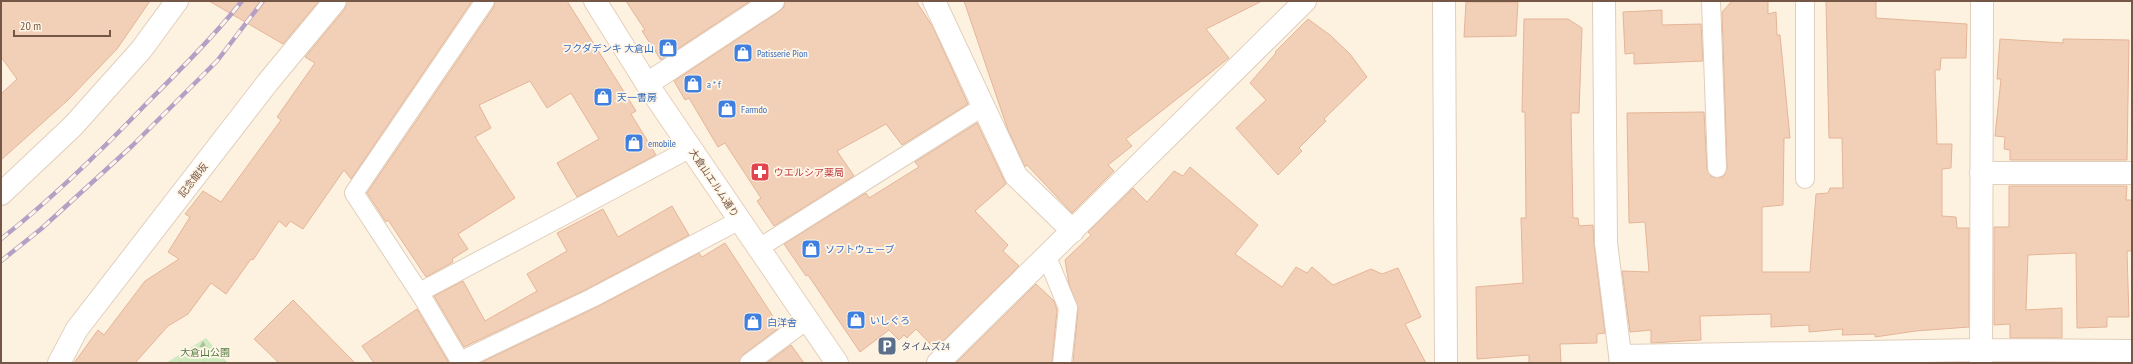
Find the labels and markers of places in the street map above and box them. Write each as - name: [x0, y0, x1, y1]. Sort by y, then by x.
- shop icon: フクダデンキ 大倉山: [657, 37, 679, 59]
- place label: フクダデンキ 大倉山: [562, 42, 654, 55]
- shop icon: Patisserie Pion: [732, 42, 754, 64]
- place label: Patisserie Pion: [757, 47, 808, 60]
- shop icon: a * f: [682, 73, 704, 95]
- place label: a * f: [707, 78, 721, 91]
- shop icon: 天一書房: [592, 86, 614, 108]
- place label: 天一書房: [617, 91, 657, 104]
- shop icon: Farmdo: [716, 98, 738, 120]
- place label: Farmdo: [741, 103, 767, 116]
- shop icon: emobile: [623, 132, 645, 154]
- place label: emobile: [648, 137, 676, 150]
- pharmacy icon: ウエルシア薬局: [749, 161, 771, 183]
- place label: ウエルシア薬局: [774, 166, 844, 179]
- shop icon: ソフトウェーブ: [800, 238, 822, 260]
- place label: ソフトウェーブ: [825, 243, 894, 256]
- shop icon: いしぐろ: [845, 309, 867, 331]
- shop icon: 白洋舎: [742, 311, 764, 333]
- place label: いしぐろ: [870, 314, 910, 327]
- place label: 白洋舎: [767, 316, 797, 329]
- parking icon: タイムズ24: [876, 335, 898, 357]
- place label: タイムズ24: [901, 340, 950, 353]

